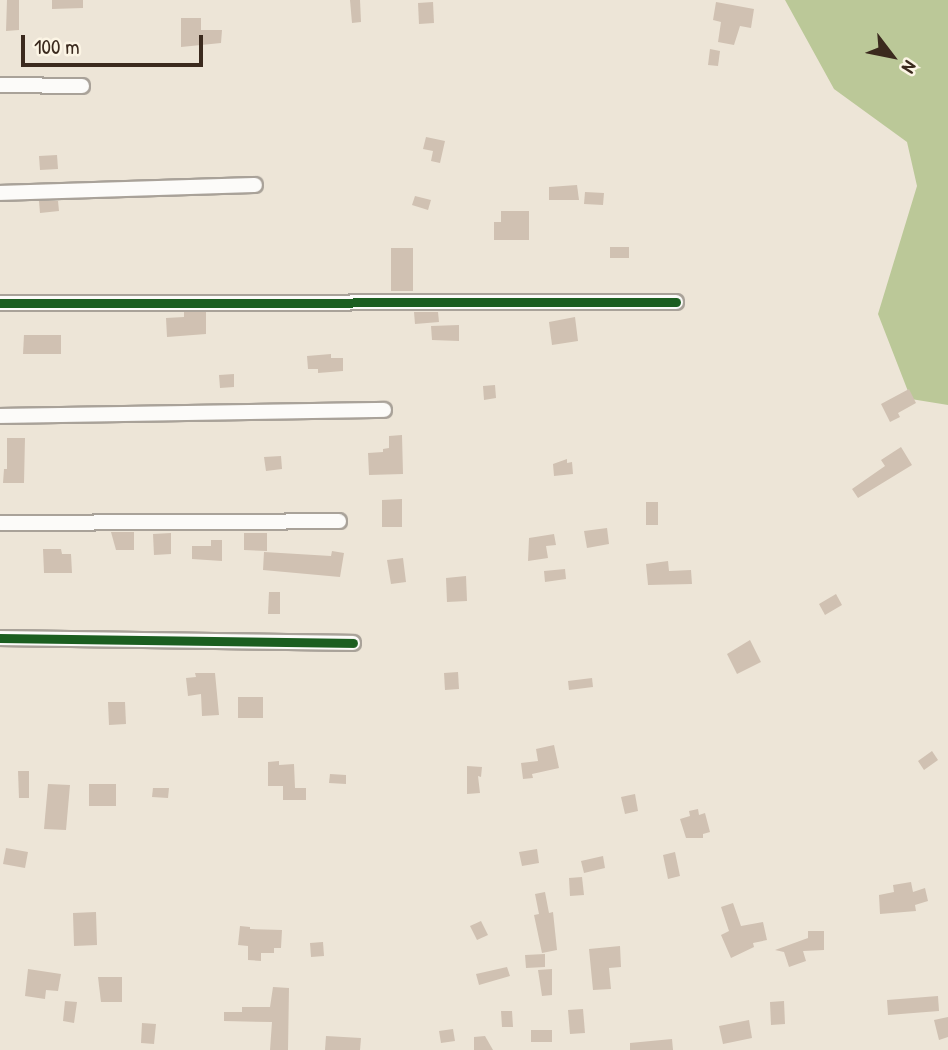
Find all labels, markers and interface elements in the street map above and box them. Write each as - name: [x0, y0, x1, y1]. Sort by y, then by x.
- scale bar: [24, 21, 206, 65]
- north arrow: [857, 21, 927, 91]
- text: 100 m: [34, 32, 80, 61]
- text: N: [896, 56, 924, 78]

